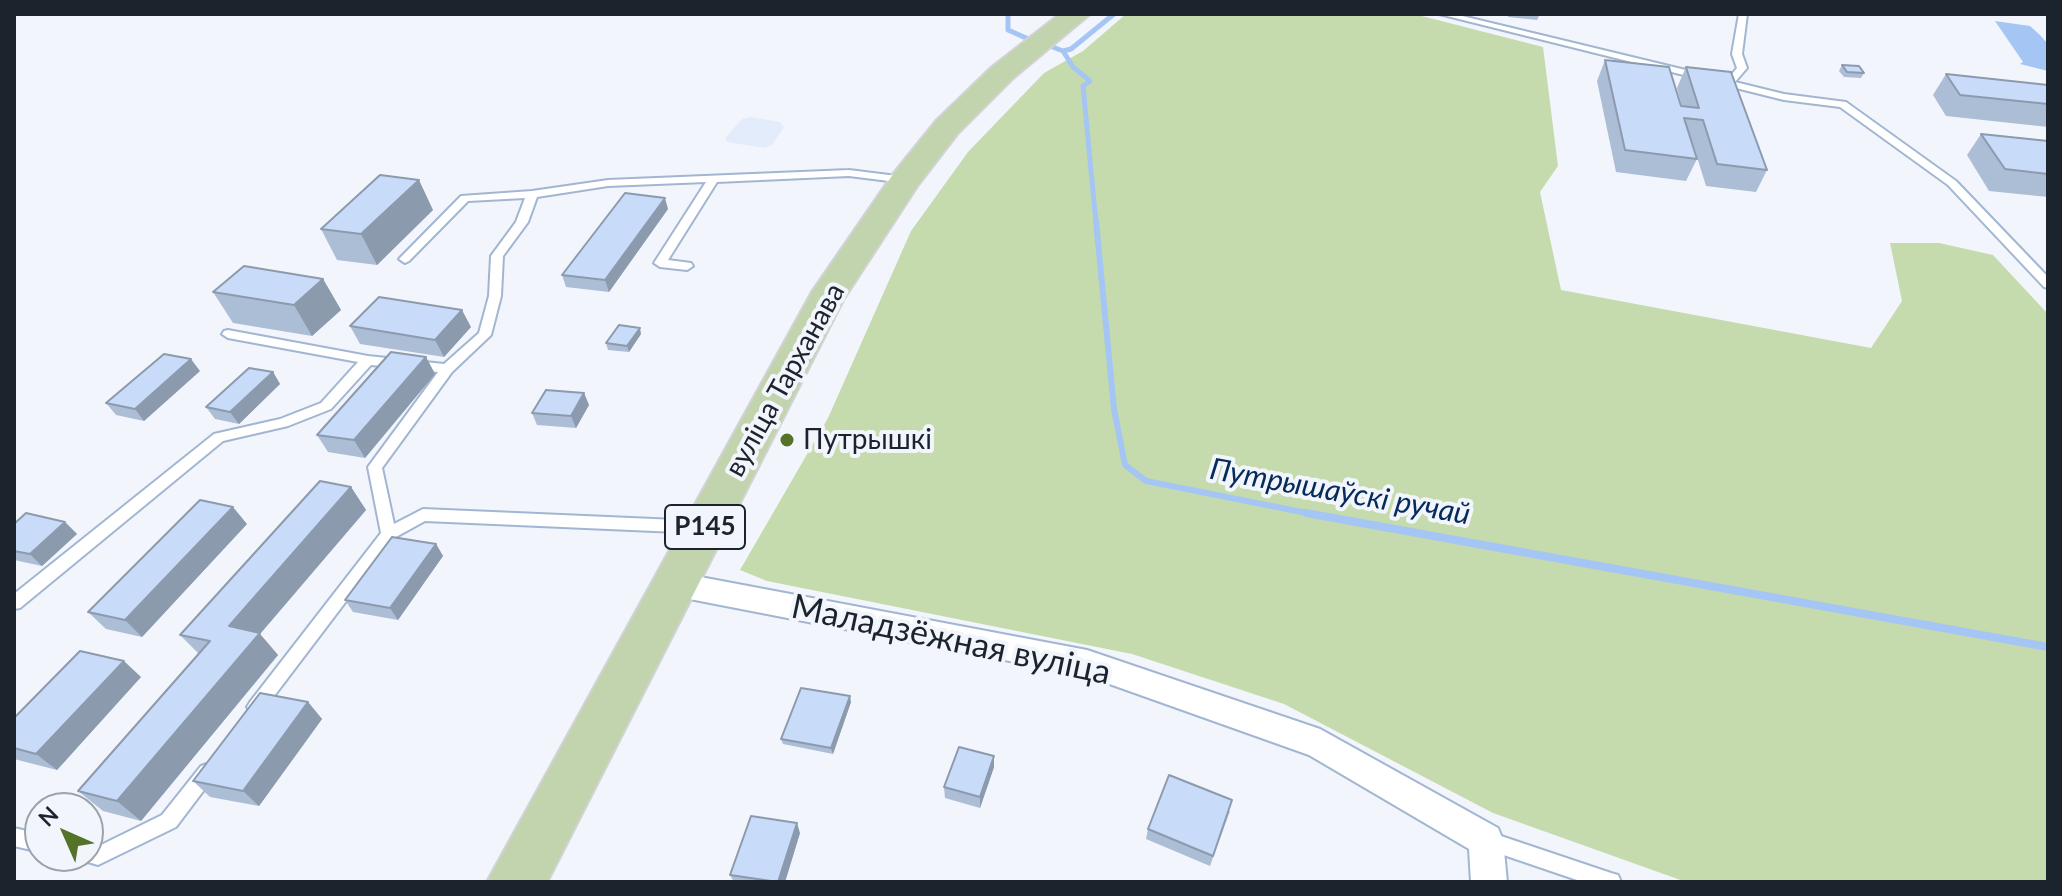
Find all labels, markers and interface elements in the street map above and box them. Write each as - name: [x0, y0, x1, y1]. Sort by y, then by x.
- street label: вуліца Тарханава: [718, 278, 852, 482]
- place label: Путрышкі: [803, 423, 932, 457]
- marker: Путрышкі: [778, 431, 796, 449]
- water label: Путрышаўскі ручай: [1207, 451, 1473, 533]
- road number: Р145: [665, 505, 745, 549]
- street label: Маладзёжная вуліца: [788, 586, 1114, 694]
- north arrow: [24, 792, 104, 872]
- text: N: [33, 801, 64, 832]

